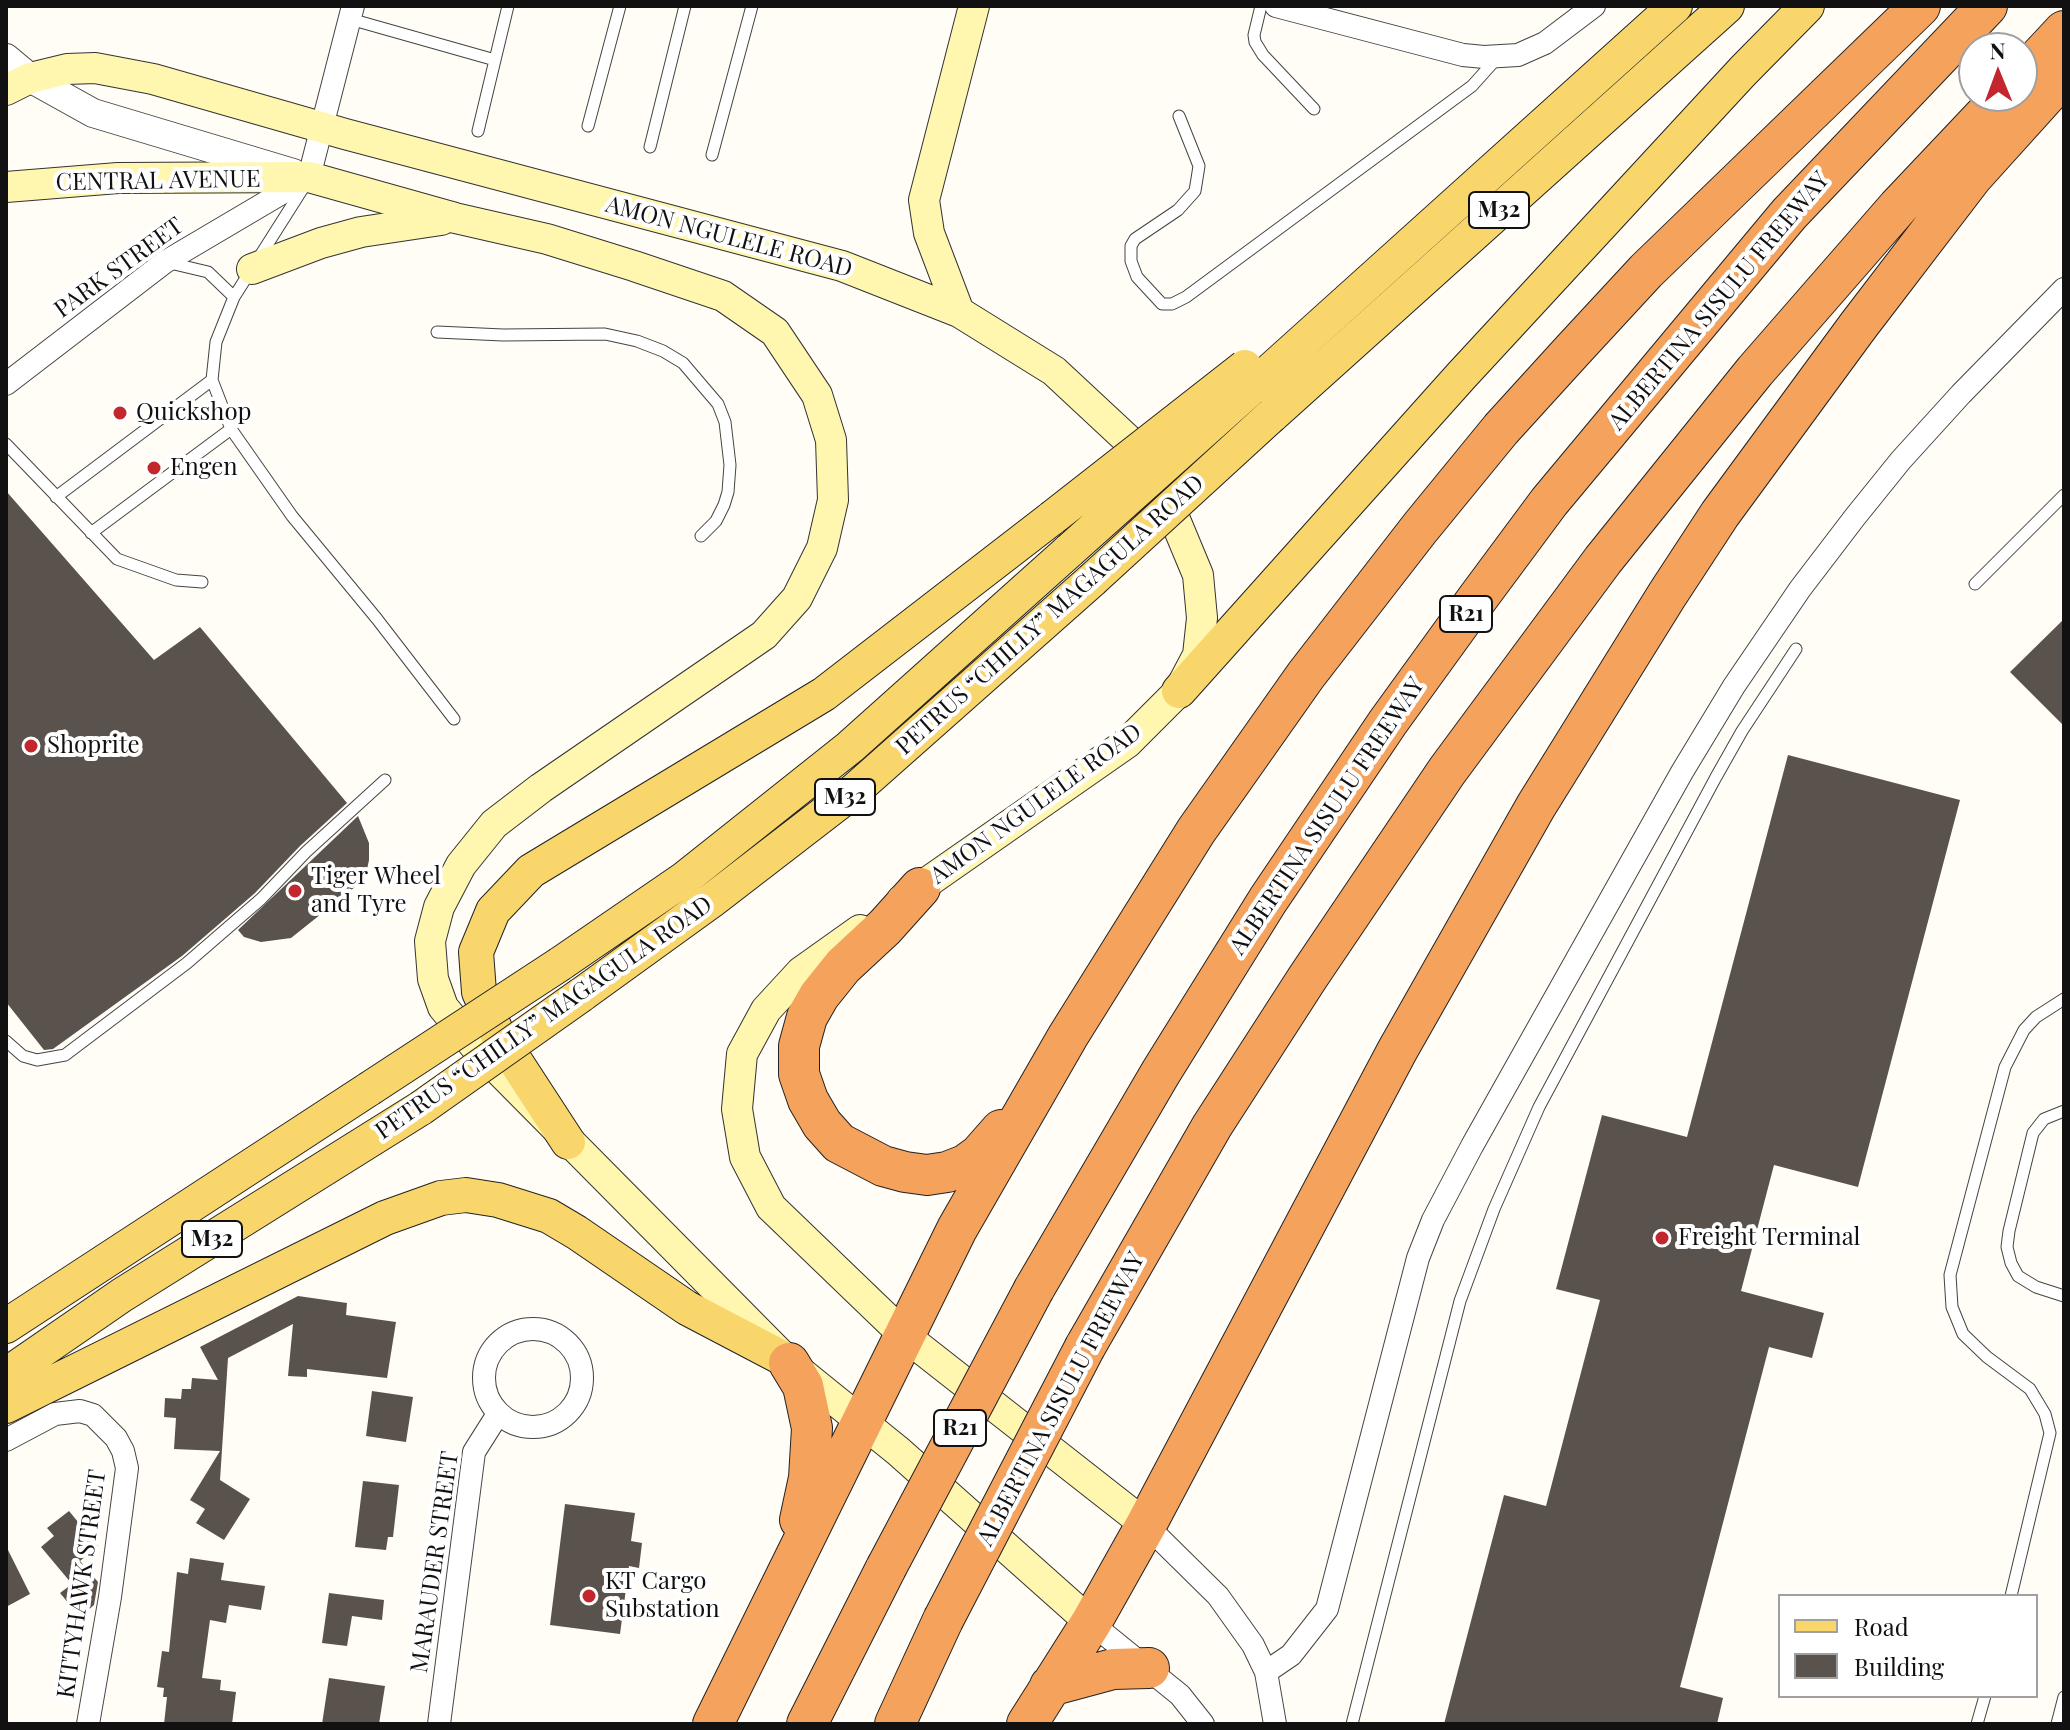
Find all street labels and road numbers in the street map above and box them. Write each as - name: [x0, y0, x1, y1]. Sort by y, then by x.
- street label: CENTRAL AVENUE: [55, 165, 261, 197]
- street label: ALBERTINA SISULU FREEWAY: [1602, 166, 1836, 436]
- street label: AMON NGULELE ROAD: [602, 190, 856, 284]
- road number: M32: [1469, 192, 1529, 228]
- street label: PARK STREET: [49, 212, 189, 324]
- street label: PETRUS “CHILLY” MAGAGULA ROAD: [890, 469, 1210, 761]
- road number: R21: [1440, 596, 1492, 632]
- street label: ALBERTINA SISULU FREEWAY: [1223, 672, 1431, 960]
- street label: AMON NGULELE ROAD: [925, 718, 1147, 890]
- road number: M32: [815, 779, 875, 815]
- street label: PETRUS “CHILLY” MAGAGULA ROAD: [370, 890, 718, 1146]
- road number: M32: [182, 1221, 242, 1257]
- street label: ALBERTINA SISULU FREEWAY: [971, 1247, 1151, 1551]
- road number: R21: [934, 1410, 986, 1446]
- street label: MARAUDER STREET: [405, 1449, 465, 1675]
- street label: KITTYHAWK STREET: [52, 1468, 112, 1700]

